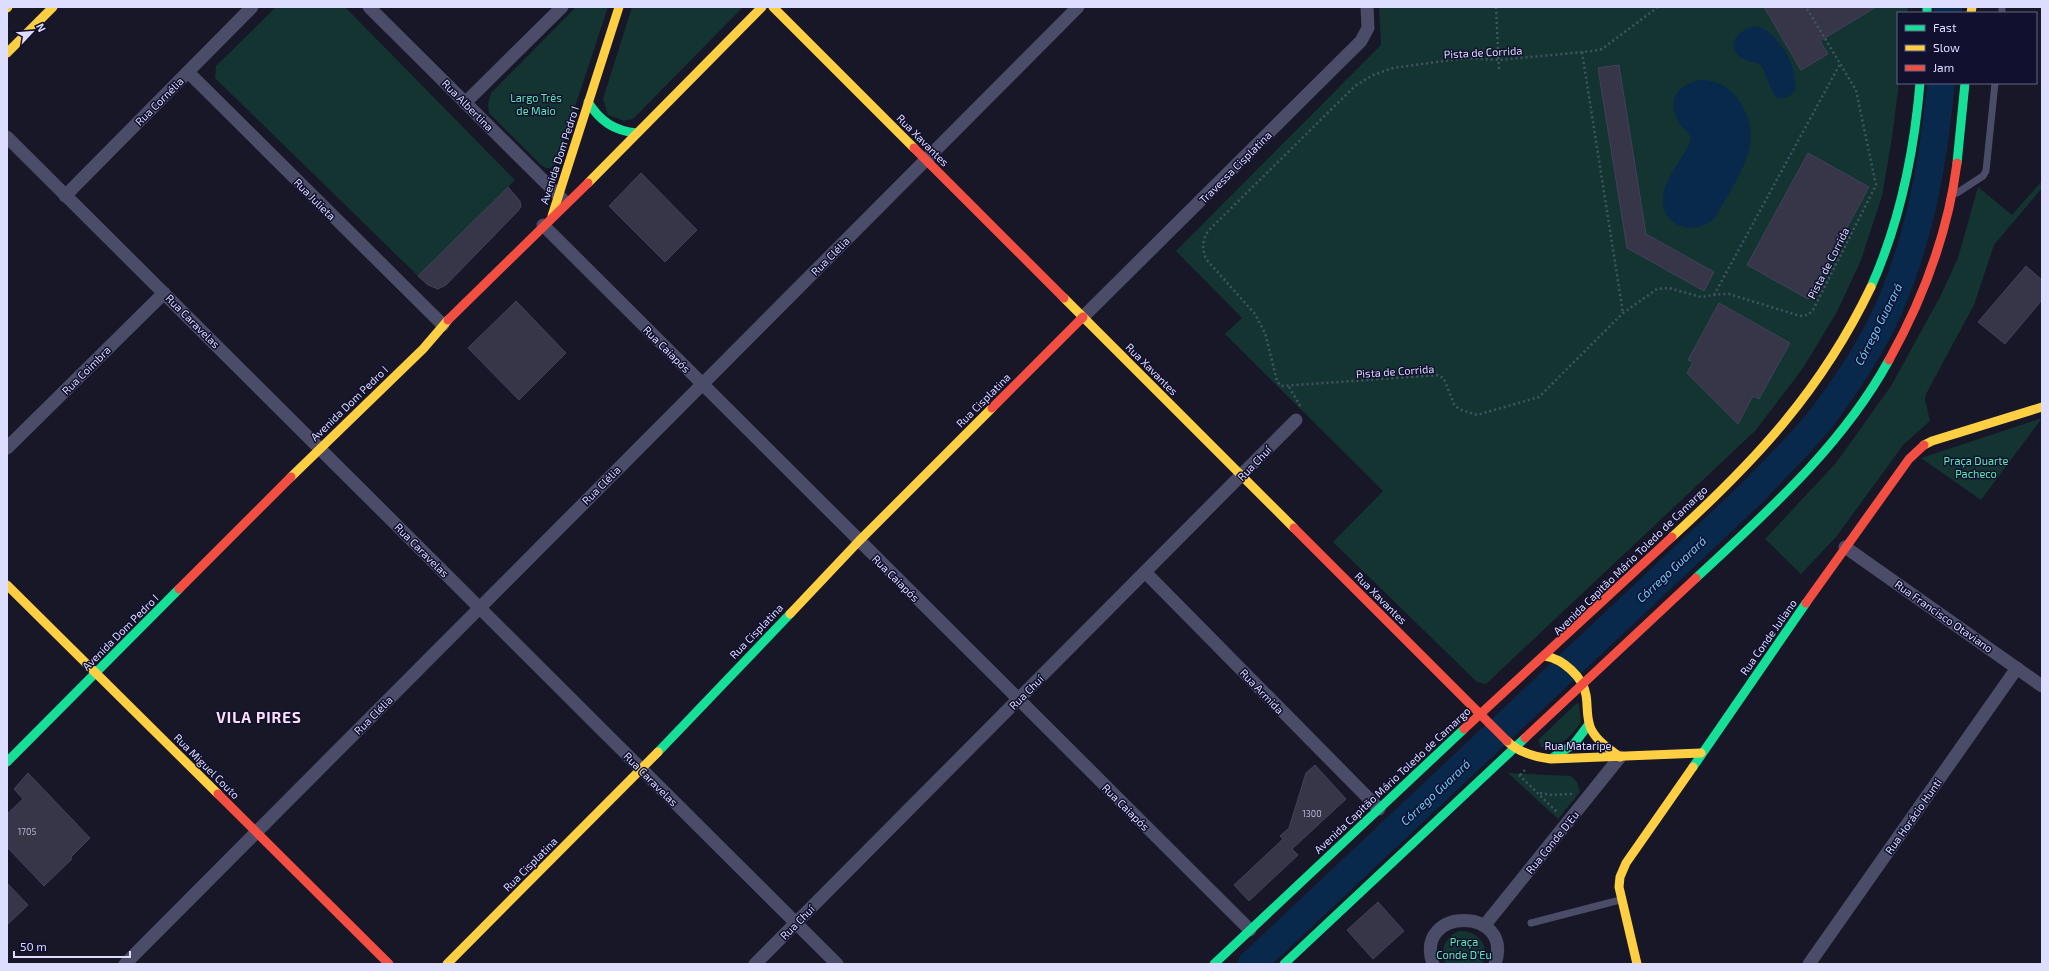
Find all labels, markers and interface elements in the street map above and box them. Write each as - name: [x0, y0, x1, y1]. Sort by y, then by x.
- north arrow: [12, 12, 52, 52]
- legend: [1897, 12, 2037, 84]
- text: Fast: [1933, 20, 1957, 34]
- text: N: [34, 21, 49, 34]
- text: Slow: [1933, 40, 1960, 54]
- street label: Pista de Corrida: [1443, 43, 1523, 61]
- text: Jam: [1933, 60, 1954, 74]
- street label: Rua Cornélia: [132, 74, 186, 128]
- street label: Rua Albertina: [440, 77, 496, 133]
- park label: Largo Três de Maio: [510, 91, 562, 117]
- street label: Avenida Dom Pedro I: [537, 104, 581, 206]
- street label: Rua Xavantes: [894, 111, 952, 169]
- street label: Travessa Cisplatina: [1196, 128, 1274, 206]
- street label: Rua Julieta: [291, 175, 339, 223]
- street label: Pista de Corrida: [1804, 225, 1852, 301]
- street label: Rua Clélia: [808, 234, 852, 278]
- water label: Córrego Guarará: [1851, 281, 1905, 367]
- street label: Rua Caravelas: [163, 291, 223, 351]
- street label: Rua Caiapós: [641, 323, 693, 375]
- street label: Rua Xavantes: [1123, 340, 1181, 398]
- street label: Rua Coimbra: [59, 343, 113, 397]
- street label: Pista de Corrida: [1355, 362, 1435, 380]
- street label: Avenida Dom Pedro I: [308, 363, 390, 443]
- street label: Rua Cisplatina: [953, 370, 1013, 430]
- street label: Rua Chuí: [1234, 442, 1275, 483]
- park label: Praça Duarte Pacheco: [1944, 454, 2009, 480]
- street label: Rua Clélia: [579, 463, 623, 507]
- street label: Avenida Capitão Mário Toledo de Camargo: [1550, 483, 1710, 637]
- street label: Rua Caravelas: [392, 520, 452, 580]
- water label: Córrego Guarará: [1633, 533, 1709, 605]
- street label: Rua Caiapós: [870, 552, 922, 604]
- street label: Rua Xavantes: [1352, 569, 1410, 627]
- street label: Rua Francisco Otaviano: [1892, 577, 1996, 655]
- street label: Avenida Dom Pedro I: [79, 591, 161, 673]
- street label: Rua Conde Juliano: [1737, 597, 1799, 677]
- street label: Rua Cisplatina: [727, 601, 785, 661]
- street label: Rua Armida: [1237, 666, 1287, 716]
- street label: Rua Chuí: [1006, 671, 1047, 712]
- street label: Rua Clélia: [351, 693, 395, 737]
- street label: Avenida Capitão Mário Toledo de Camargo: [1311, 704, 1473, 856]
- district label: VILA PIRES: [216, 708, 302, 726]
- street label: Rua Miguel Couto: [172, 731, 242, 801]
- street label: Rua Mataripe: [1545, 739, 1612, 752]
- street label: Rua Caravelas: [621, 749, 681, 809]
- water label: Córrego Guarará: [1397, 756, 1473, 828]
- street label: Rua Horácio Hunti: [1882, 776, 1944, 856]
- street label: Rua Caiapós: [1100, 781, 1152, 833]
- house number: 1300: [1302, 808, 1322, 819]
- street label: Rua Conde D'Eu: [1523, 808, 1581, 876]
- house number: 1705: [18, 826, 36, 837]
- street label: Rua Cisplatina: [500, 834, 560, 894]
- street label: Rua Chuí: [777, 901, 818, 942]
- scale bar: [14, 933, 130, 959]
- park label: Praça Conde D'Eu: [1436, 935, 1492, 961]
- text: 50 m: [20, 939, 47, 953]

